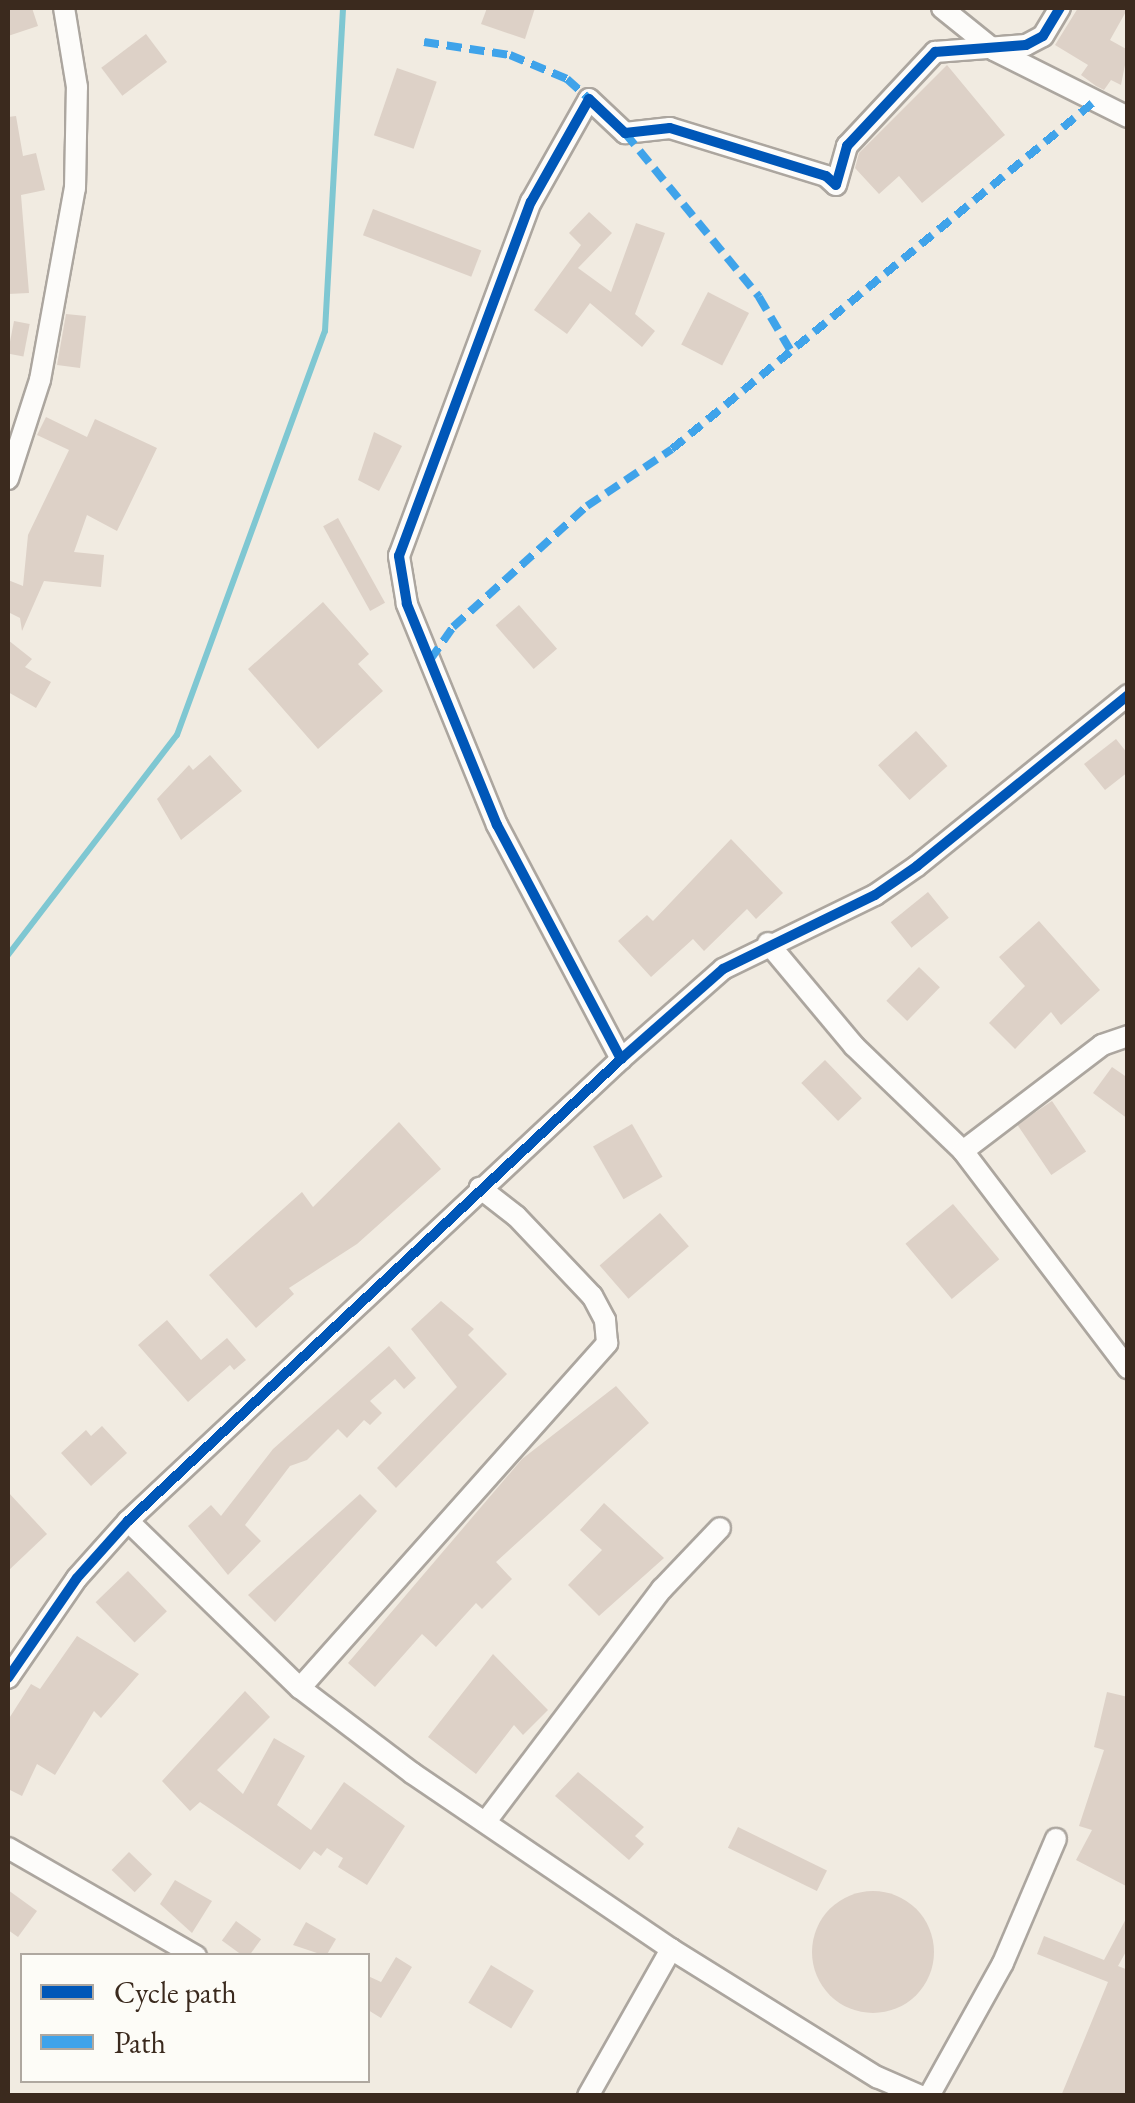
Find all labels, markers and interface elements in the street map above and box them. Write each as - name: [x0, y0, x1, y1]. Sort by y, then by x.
- legend: [20, 1953, 370, 2083]
- text: Cycle path: [114, 1973, 237, 2012]
- text: Path: [114, 2023, 166, 2062]

